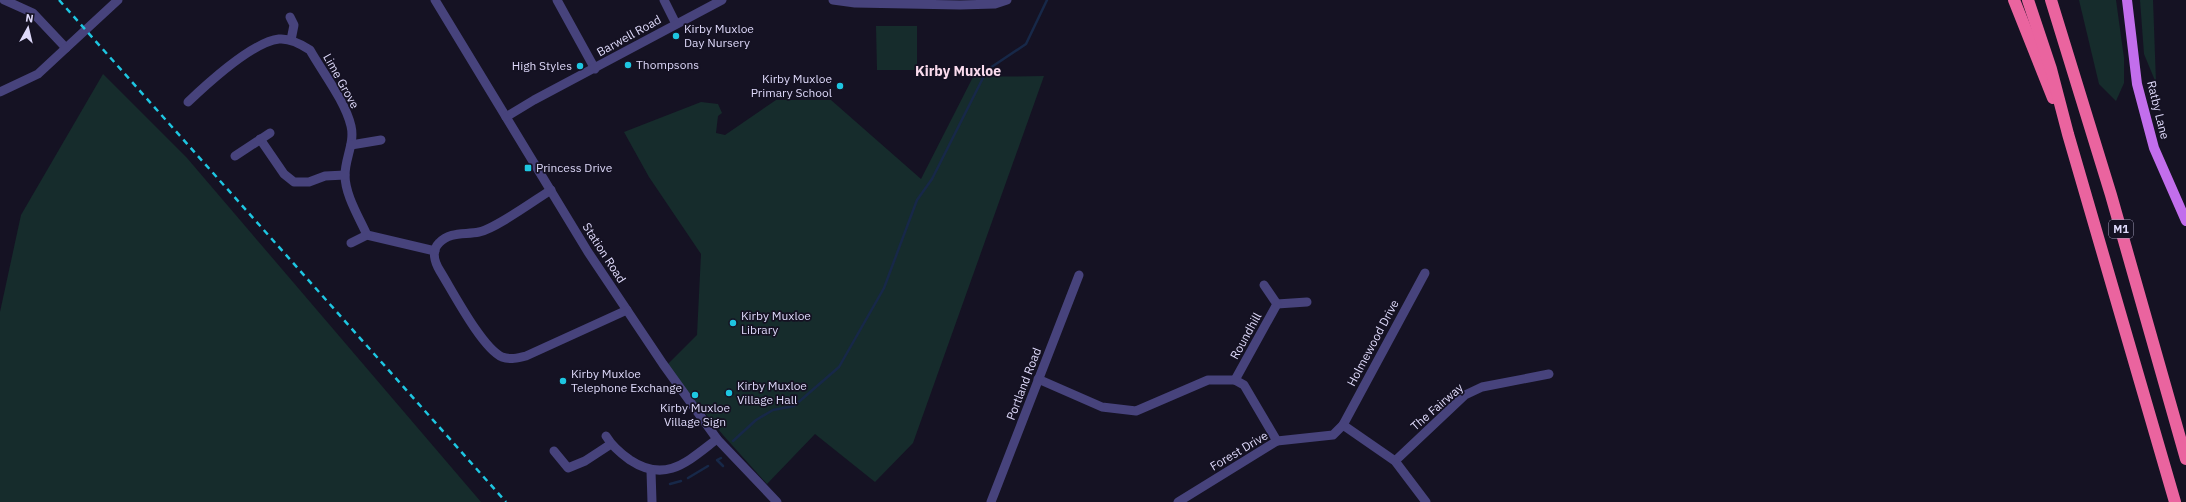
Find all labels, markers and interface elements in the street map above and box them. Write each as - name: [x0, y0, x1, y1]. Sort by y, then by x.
- north arrow: [8, 8, 48, 48]
- text: N: [24, 11, 34, 26]
- street label: Barwell Road: [594, 12, 664, 59]
- place label: Kirby Muxloe Day Nursery: [684, 21, 754, 50]
- marker: Kirby Muxloe Day Nursery: [671, 31, 681, 41]
- street label: Lime Grove: [320, 51, 363, 111]
- place label: Thompsons: [636, 57, 699, 72]
- place label: High Styles: [512, 58, 572, 73]
- marker: Thompsons: [623, 60, 633, 70]
- marker: High Styles: [575, 61, 585, 71]
- district label: Kirby Muxloe: [915, 62, 1001, 80]
- place label: Kirby Muxloe Primary School: [751, 71, 832, 100]
- street label: Ratby Lane: [2144, 79, 2173, 141]
- marker: Kirby Muxloe Primary School: [835, 81, 845, 91]
- place label: Princess Drive: [536, 160, 613, 175]
- marker: Princess Drive: [523, 163, 533, 173]
- street label: Station Road: [579, 220, 629, 286]
- road number: M1: [2109, 220, 2133, 238]
- street label: Holmewood Drive: [1343, 297, 1402, 389]
- place label: Kirby Muxloe Library: [741, 308, 811, 337]
- street label: Roundhill: [1227, 310, 1265, 362]
- marker: Kirby Muxloe Library: [728, 318, 738, 328]
- street label: Portland Road: [1003, 346, 1044, 422]
- place label: Kirby Muxloe Telephone Exchange: [571, 366, 683, 395]
- marker: Kirby Muxloe Telephone Exchange: [558, 376, 568, 386]
- place label: Kirby Muxloe Village Hall: [737, 378, 807, 407]
- street label: The Fairway: [1407, 380, 1466, 433]
- marker: Kirby Muxloe Village Hall: [724, 388, 734, 398]
- marker: Kirby Muxloe Village Sign: [690, 390, 700, 400]
- place label: Kirby Muxloe Village Sign: [660, 400, 730, 429]
- street label: Forest Drive: [1207, 427, 1271, 474]

